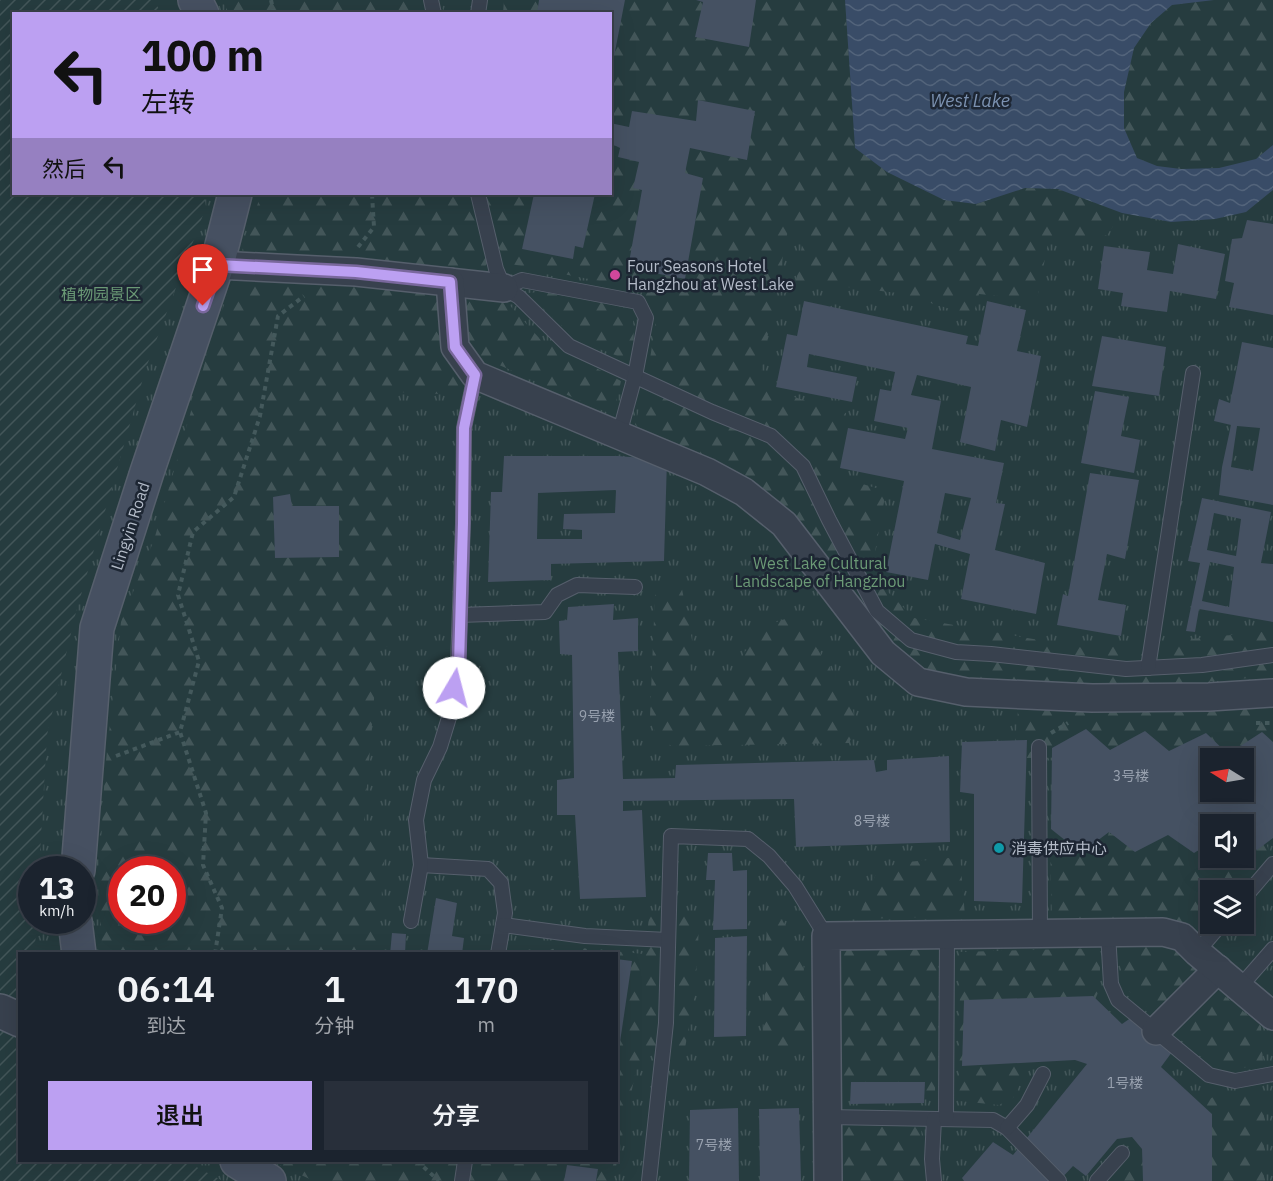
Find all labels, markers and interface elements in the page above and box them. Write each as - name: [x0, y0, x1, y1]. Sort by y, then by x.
- text: 100 m: [141, 28, 264, 83]
- icon: left: [42, 36, 120, 114]
- text: 左转: [141, 84, 195, 119]
- water label: West Lake: [930, 89, 1010, 112]
- icon: left: [98, 150, 131, 183]
- text: 然后: [42, 154, 86, 183]
- pin: [177, 244, 228, 306]
- icon: arrive: [186, 253, 219, 286]
- place label: Four Seasons Hotel Hangzhou at West Lake: [627, 256, 794, 294]
- marker: Four Seasons Hotel Hangzhou at West Lake: [608, 268, 622, 282]
- park label: 植物园景区: [61, 284, 141, 304]
- street label: Lingyin Road: [106, 480, 154, 572]
- park label: West Lake Cultural Landscape of Hangzhou: [735, 553, 905, 591]
- position arrow: [422, 656, 486, 720]
- house number: 9号楼: [579, 707, 615, 725]
- north arrow: [1200, 748, 1254, 802]
- map controls: [1200, 748, 1254, 934]
- house number: 3号楼: [1113, 767, 1149, 785]
- house number: 8号楼: [854, 812, 890, 830]
- button: sound: [1200, 814, 1254, 868]
- place label: 消毒供应中心: [1011, 838, 1107, 858]
- marker: 消毒供应中心: [992, 841, 1006, 855]
- speed limit sign: 20: [108, 856, 186, 934]
- text: 13: [39, 868, 75, 907]
- button: layers: [1200, 880, 1254, 934]
- text: km/h: [39, 901, 75, 920]
- text: 06:14: [117, 965, 215, 1012]
- text: 1: [324, 965, 345, 1012]
- text: 170: [454, 966, 519, 1013]
- text: m: [478, 1011, 495, 1038]
- text: 到达: [146, 1012, 186, 1039]
- text: 分钟: [315, 1012, 355, 1039]
- house number: 1号楼: [1107, 1074, 1143, 1092]
- button: 退出: [48, 1081, 312, 1150]
- button: 分享: [324, 1081, 588, 1150]
- house number: 7号楼: [696, 1136, 732, 1154]

